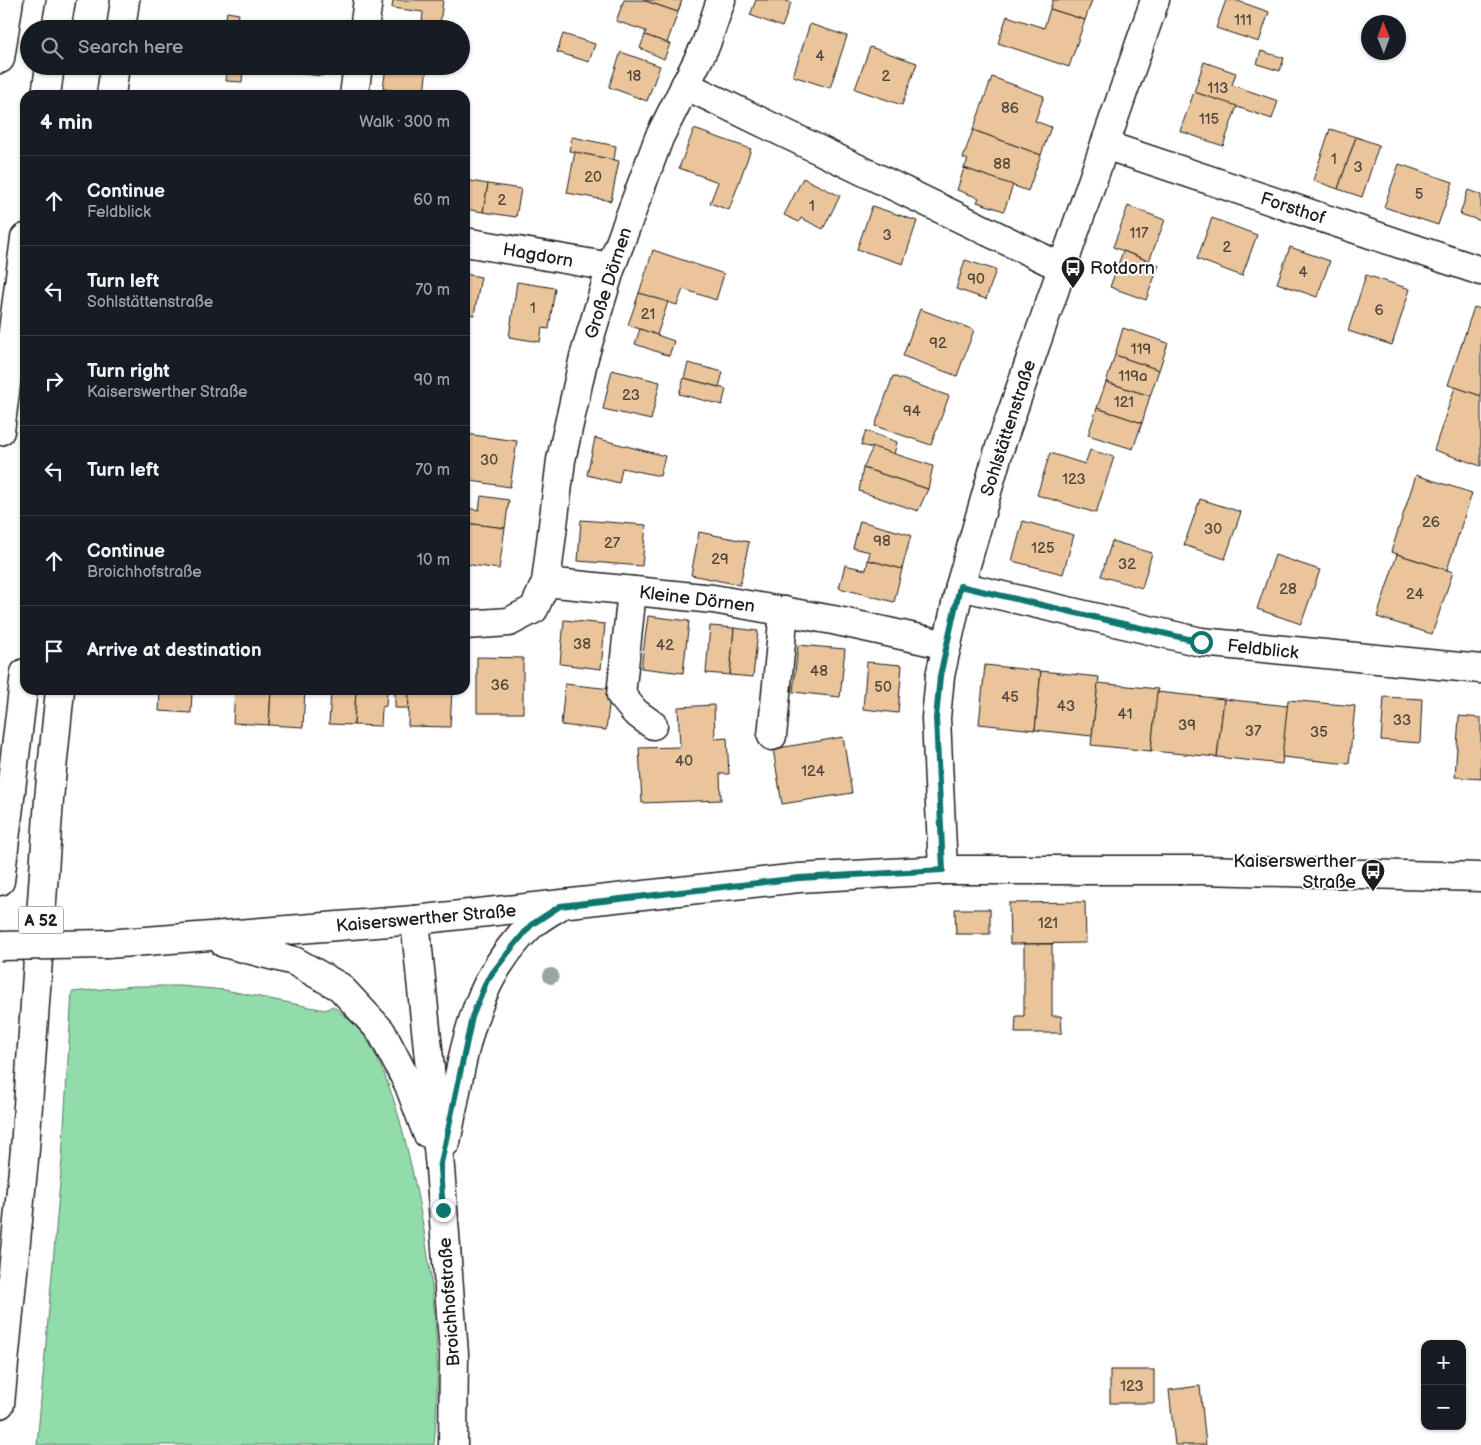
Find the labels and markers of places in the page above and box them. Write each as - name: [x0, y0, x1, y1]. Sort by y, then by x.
- bus stop icon: Rotdorn: [1060, 255, 1086, 289]
- place label: Rotdorn: [1090, 258, 1155, 279]
- place label: Kaiserswerther Straße: [1233, 851, 1356, 893]
- bus stop icon: Kaiserswerther Straße: [1360, 858, 1386, 892]

